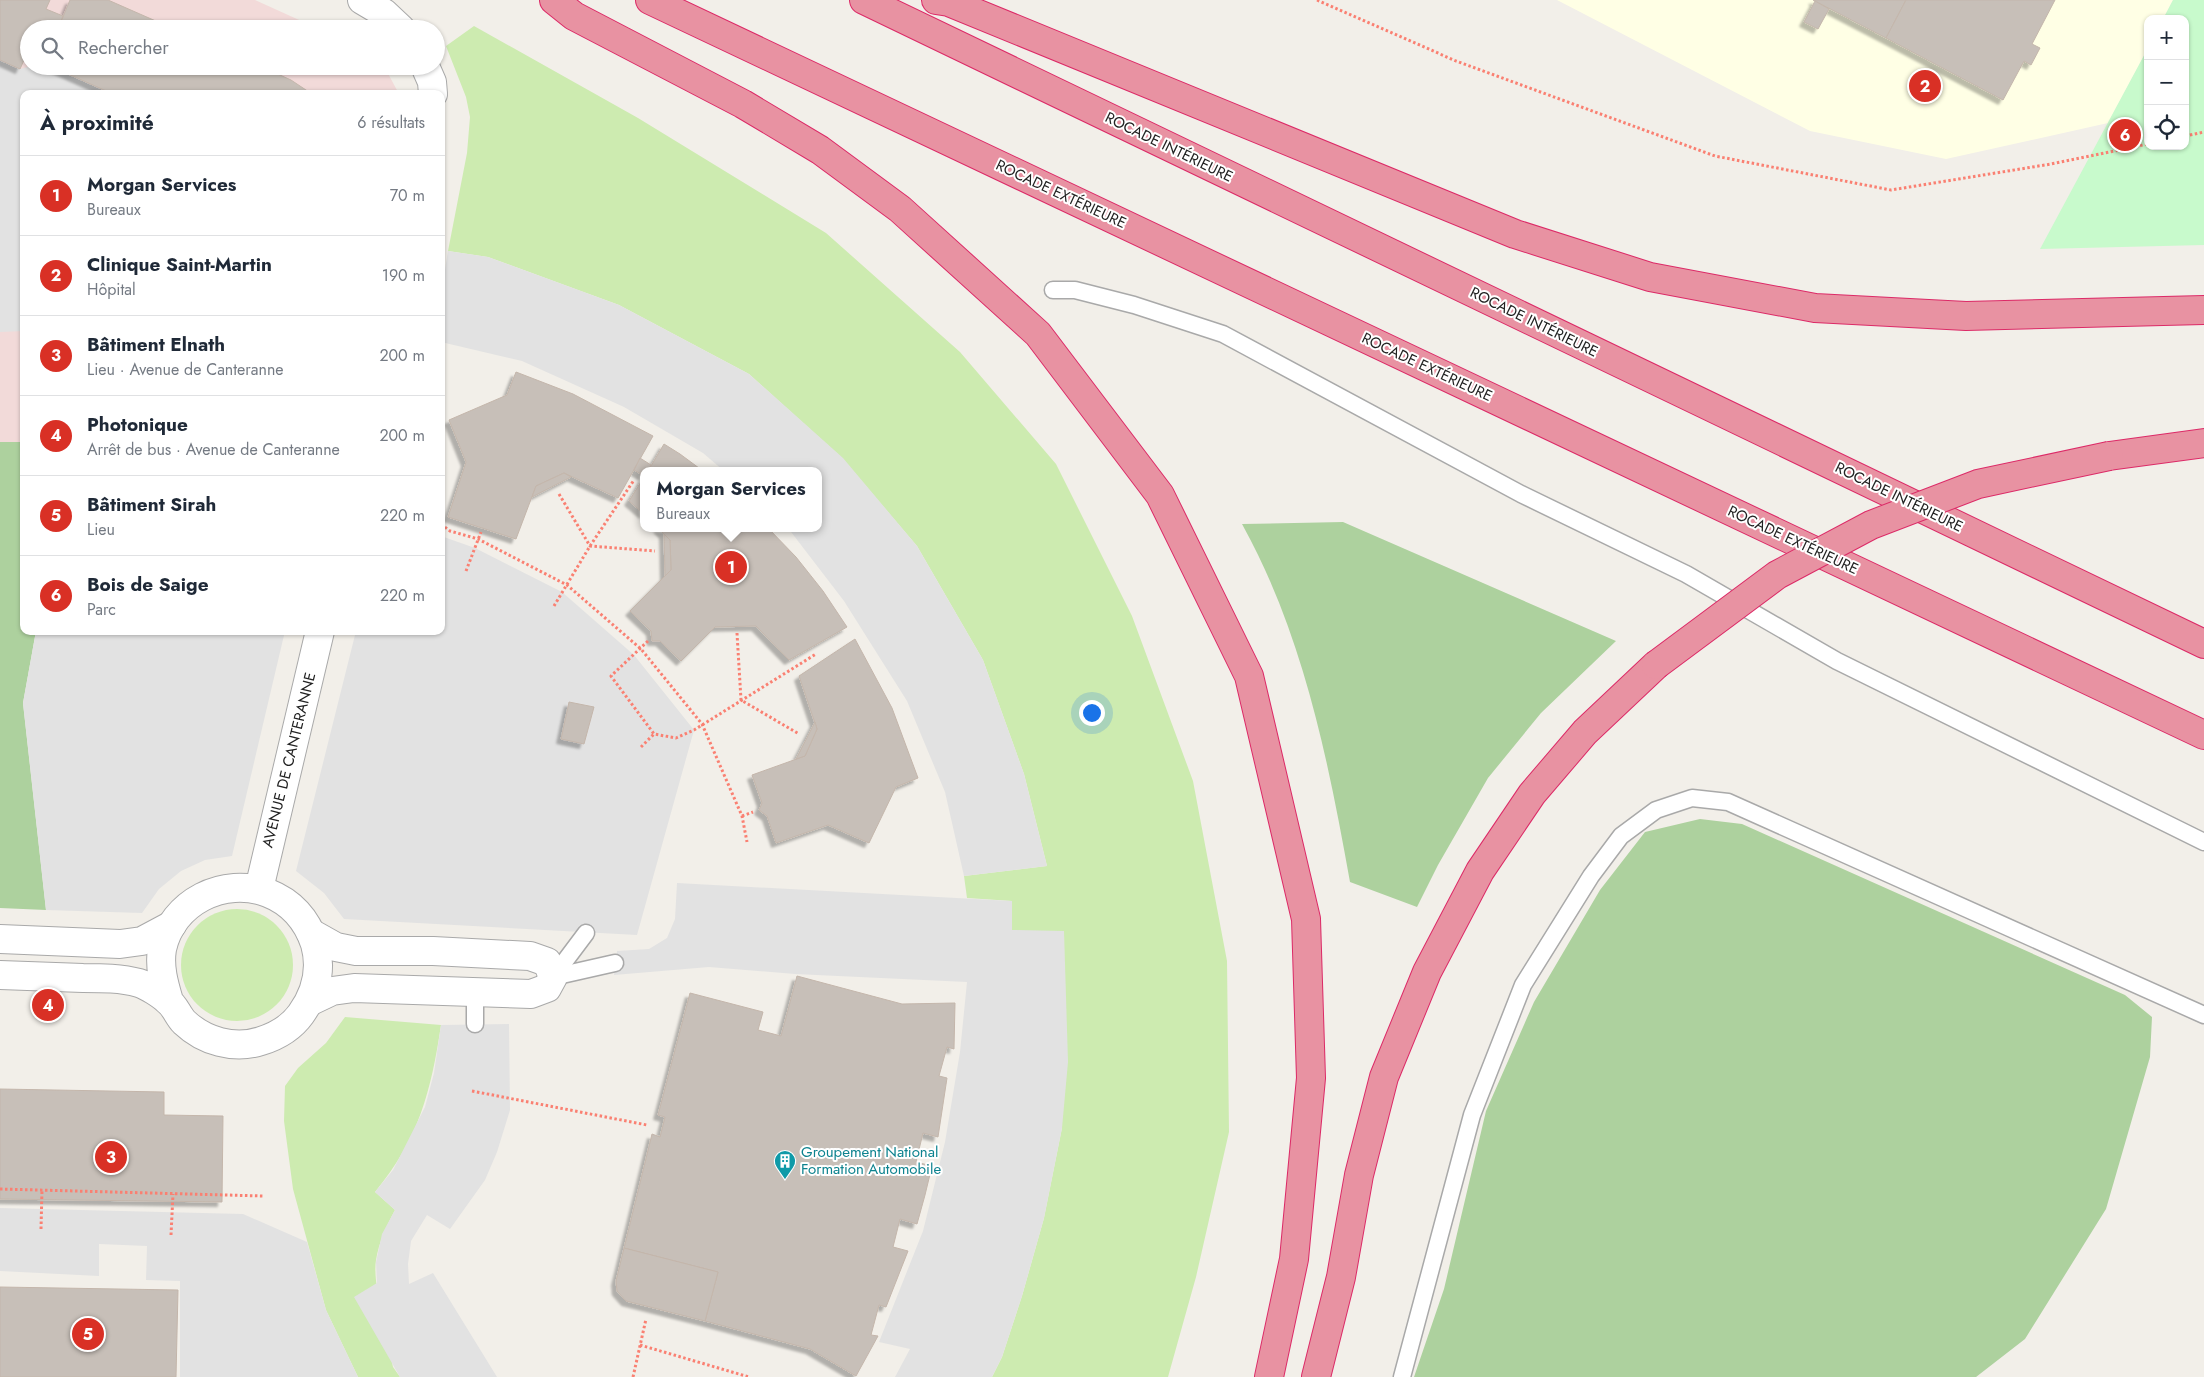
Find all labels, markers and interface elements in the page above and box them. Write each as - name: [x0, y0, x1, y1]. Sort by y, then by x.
- map controls: [2144, 15, 2189, 150]
- button: +: [2144, 15, 2189, 60]
- search box: [20, 20, 445, 75]
- icon: search: [38, 34, 66, 62]
- text: Rechercher: [78, 34, 169, 61]
- button: −: [2144, 60, 2189, 105]
- pin: 2: [1909, 67, 1941, 105]
- button: locate: [2144, 105, 2189, 150]
- street label: ROCADE INTÉRIEURE: [1101, 106, 1237, 188]
- text: À proximité: [40, 108, 154, 138]
- text: 6 résultats: [357, 111, 425, 134]
- pin: 6: [2109, 116, 2141, 154]
- street label: ROCADE EXTÉRIEURE: [992, 154, 1130, 234]
- text: Morgan Services: [87, 171, 236, 198]
- text: 1: [52, 184, 60, 207]
- text: 70 m: [390, 184, 425, 207]
- text: Bureaux: [87, 198, 141, 221]
- text: Clinique Saint-Martin: [87, 251, 272, 278]
- text: 2: [51, 264, 61, 287]
- text: 190 m: [382, 264, 425, 287]
- text: Hôpital: [87, 278, 136, 301]
- street label: ROCADE INTÉRIEURE: [1466, 281, 1602, 363]
- street label: ROCADE EXTÉRIEURE: [1358, 327, 1496, 407]
- text: Bâtiment Elnath: [87, 331, 225, 358]
- text: 3: [51, 344, 61, 367]
- text: 200 m: [379, 344, 425, 367]
- text: Lieu · Avenue de Canteranne: [87, 358, 284, 381]
- text: Photonique: [87, 411, 188, 438]
- text: 4: [50, 424, 62, 447]
- text: 200 m: [379, 424, 425, 447]
- text: Arrêt de bus · Avenue de Canteranne: [87, 438, 340, 461]
- street label: ROCADE INTÉRIEURE: [1831, 456, 1967, 538]
- popup: [640, 467, 822, 532]
- text: Morgan Services: [656, 475, 806, 502]
- text: Bâtiment Sirah: [87, 491, 216, 518]
- street label: ROCADE EXTÉRIEURE: [1724, 500, 1862, 580]
- text: Bureaux: [656, 502, 710, 525]
- text: 5: [51, 504, 61, 527]
- text: 220 m: [380, 504, 425, 527]
- text: Lieu: [87, 518, 115, 541]
- pin: 1: [715, 548, 747, 586]
- text: Bois de Saige: [87, 571, 209, 598]
- text: 6: [51, 584, 61, 607]
- text: 220 m: [380, 584, 425, 607]
- text: Parc: [87, 598, 116, 621]
- street label: AVENUE DE CANTERANNE: [257, 670, 321, 850]
- your location: [1079, 700, 1105, 726]
- pin: 4: [32, 986, 64, 1024]
- pin: 3: [95, 1138, 127, 1176]
- place label: Groupement National Formation Automobile: [801, 1141, 941, 1180]
- building icon: Groupement National Formation Automobile: [773, 1149, 797, 1180]
- pin: 5: [72, 1315, 104, 1353]

